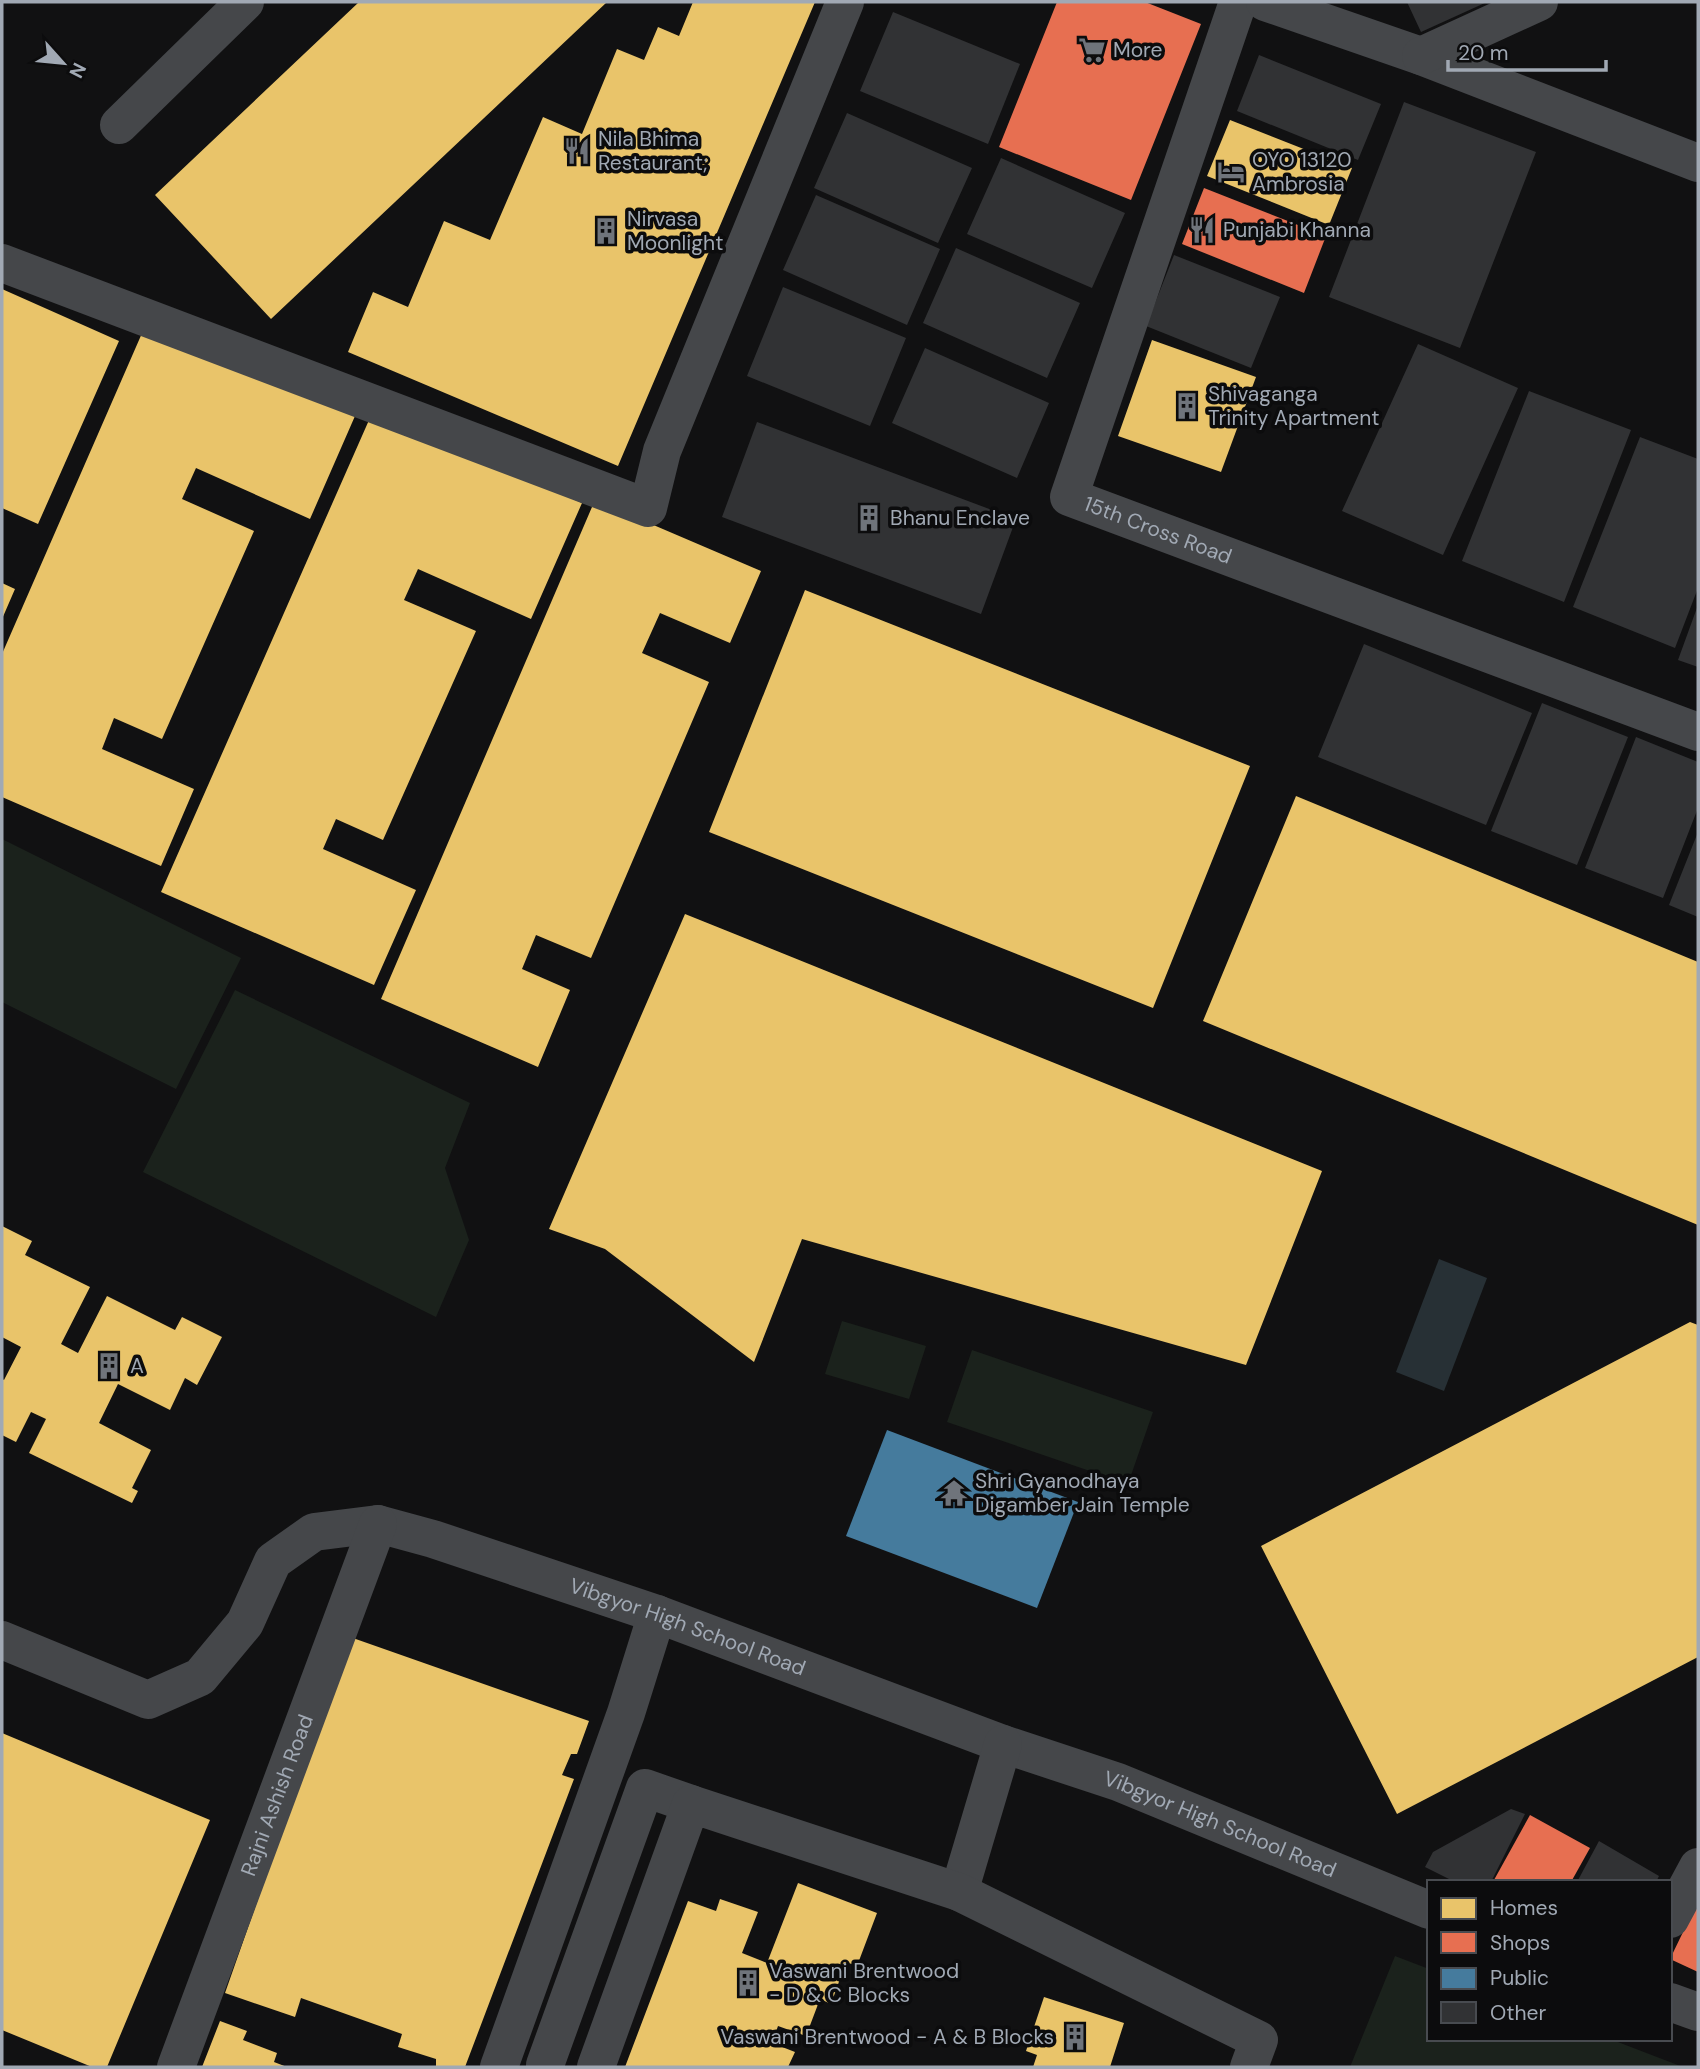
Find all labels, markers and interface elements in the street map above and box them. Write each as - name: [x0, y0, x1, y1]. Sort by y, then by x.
- north arrow: [28, 28, 98, 98]
- scale bar: [1448, 28, 1606, 72]
- supermarket icon: More: [1077, 35, 1107, 65]
- place label: More: [1113, 36, 1162, 64]
- text: 20 m: [1458, 39, 1509, 67]
- text: N: [63, 59, 92, 82]
- place label: Nila Bhima Restaurant;: [598, 125, 708, 177]
- restaurant icon: Nila Bhima Restaurant;: [562, 136, 592, 166]
- place label: OYO 13120 Ambrosia: [1252, 146, 1352, 198]
- hotel icon: OYO 13120 Ambrosia: [1216, 157, 1246, 187]
- place label: Nirvasa Moonlight: [627, 205, 723, 257]
- restaurant icon: Punjabi Khanna: [1187, 215, 1217, 245]
- building icon: Nirvasa Moonlight: [591, 216, 621, 246]
- place label: Punjabi Khanna: [1223, 216, 1371, 244]
- place label: Shivaganga Trinity Apartment: [1208, 380, 1379, 432]
- building icon: Shivaganga Trinity Apartment: [1172, 391, 1202, 421]
- street label: 15th Cross Road: [1080, 490, 1236, 571]
- building icon: Bhanu Enclave: [854, 503, 884, 533]
- place label: Bhanu Enclave: [890, 504, 1030, 532]
- building icon: A: [94, 1351, 124, 1381]
- place label: A: [130, 1352, 144, 1380]
- place label: Shri Gyanodhaya Digamber Jain Temple: [975, 1467, 1190, 1519]
- temple icon: Shri Gyanodhaya Digamber Jain Temple: [939, 1478, 969, 1508]
- street label: Vibgyor High School Road: [566, 1572, 809, 1683]
- street label: Rajni Ashish Road: [234, 1711, 320, 1880]
- street label: Vibgyor High School Road: [1100, 1764, 1341, 1884]
- legend: [1427, 1880, 1672, 2041]
- text: Homes: [1490, 1894, 1558, 1922]
- text: Shops: [1490, 1929, 1550, 1957]
- place label: Vaswani Brentwood - D & C Blocks: [769, 1957, 959, 2009]
- text: Public: [1490, 1964, 1549, 1992]
- building icon: Vaswani Brentwood - D & C Blocks: [733, 1968, 763, 1998]
- text: Other: [1490, 1999, 1546, 2027]
- building icon: Vaswani Brentwood - A & B Blocks: [1060, 2022, 1090, 2052]
- place label: Vaswani Brentwood - A & B Blocks: [720, 2023, 1054, 2051]

